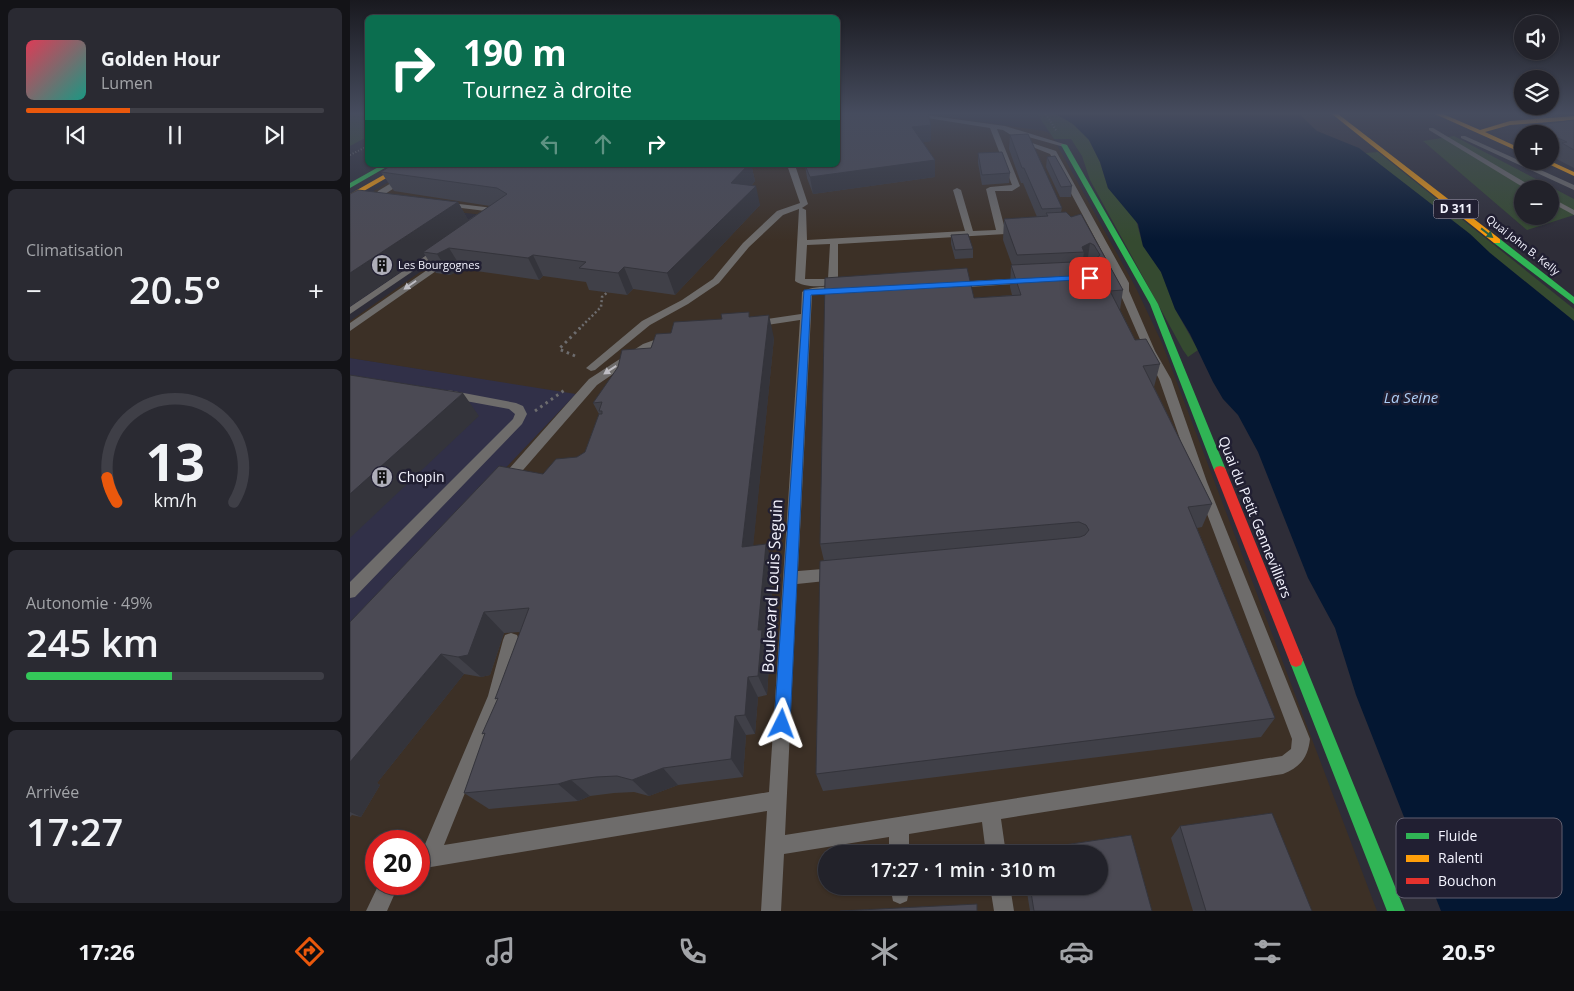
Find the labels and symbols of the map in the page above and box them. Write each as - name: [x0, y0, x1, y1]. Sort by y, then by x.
- road number: D 311: [1434, 200, 1478, 218]
- street label: Quai John B. Kelly: [1483, 211, 1564, 278]
- one-way arrow: [1480, 228, 1494, 238]
- building icon: Les Bourgognes: [370, 253, 394, 277]
- place label: Les Bourgognes: [398, 257, 480, 272]
- pin: [1069, 257, 1111, 299]
- one-way arrow: [403, 280, 417, 290]
- one-way arrow: [604, 365, 617, 375]
- water label: La Seine: [1384, 387, 1439, 407]
- street label: Quai du Petit Gennevilliers: [1214, 433, 1297, 601]
- building icon: Chopin: [370, 465, 394, 489]
- place label: Chopin: [398, 467, 445, 486]
- street label: Boulevard Louis Seguin: [756, 499, 788, 673]
- position arrow: [755, 697, 807, 749]
- legend: [1396, 818, 1562, 898]
- text: Fluide: [1438, 826, 1477, 845]
- speed limit sign: 20: [365, 830, 430, 895]
- text: Ralenti: [1438, 848, 1483, 867]
- text: Bouchon: [1438, 871, 1496, 890]

